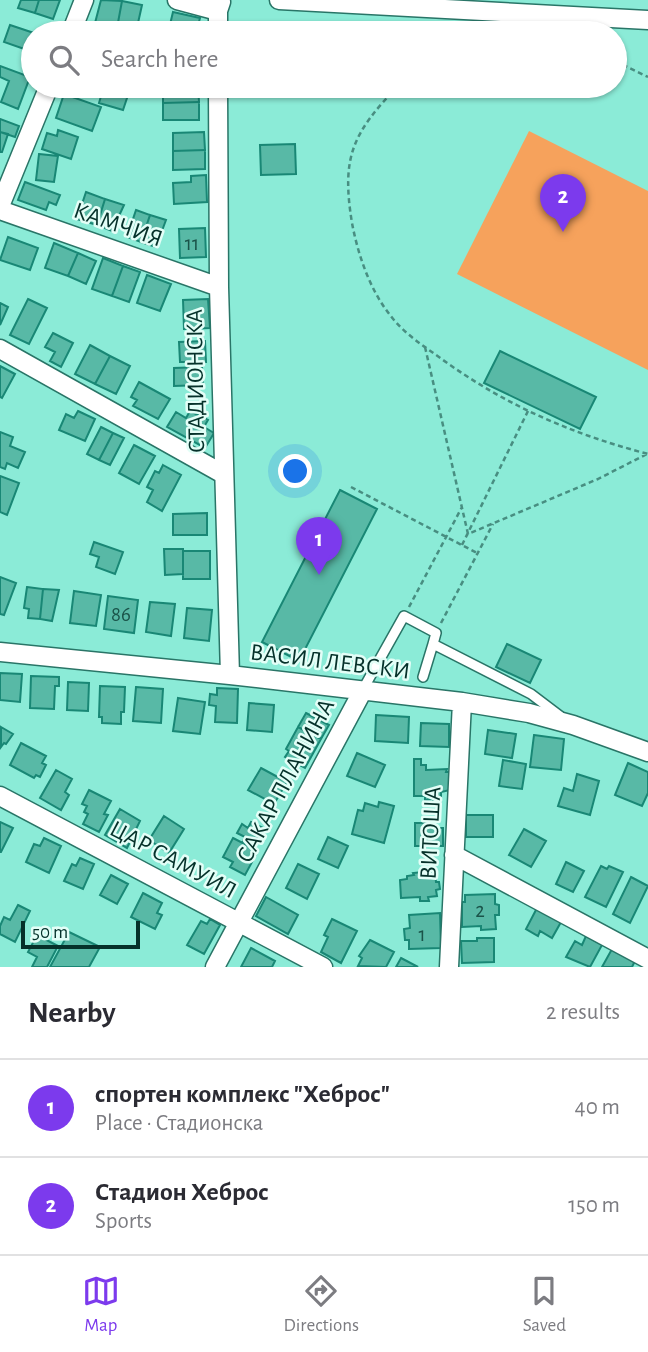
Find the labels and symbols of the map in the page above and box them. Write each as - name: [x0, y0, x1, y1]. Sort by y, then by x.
- pin: 2: [540, 174, 586, 232]
- street label: КАМЧИЯ: [70, 199, 166, 251]
- house number: 11: [185, 233, 199, 254]
- street label: СТАДИОНСКА: [183, 309, 209, 453]
- your location: [278, 454, 312, 488]
- pin: 1: [296, 517, 342, 575]
- house number: 86: [111, 604, 131, 625]
- street label: ВАСИЛ ЛЕВСКИ: [249, 640, 411, 684]
- street label: САКАР ПЛАНИНА: [233, 695, 339, 867]
- street label: ВИТОША: [417, 786, 445, 880]
- street label: ЦАР САМУИЛ: [106, 817, 240, 903]
- house number: 2: [475, 900, 485, 921]
- scale bar: [21, 918, 140, 950]
- house number: 1: [418, 924, 426, 945]

